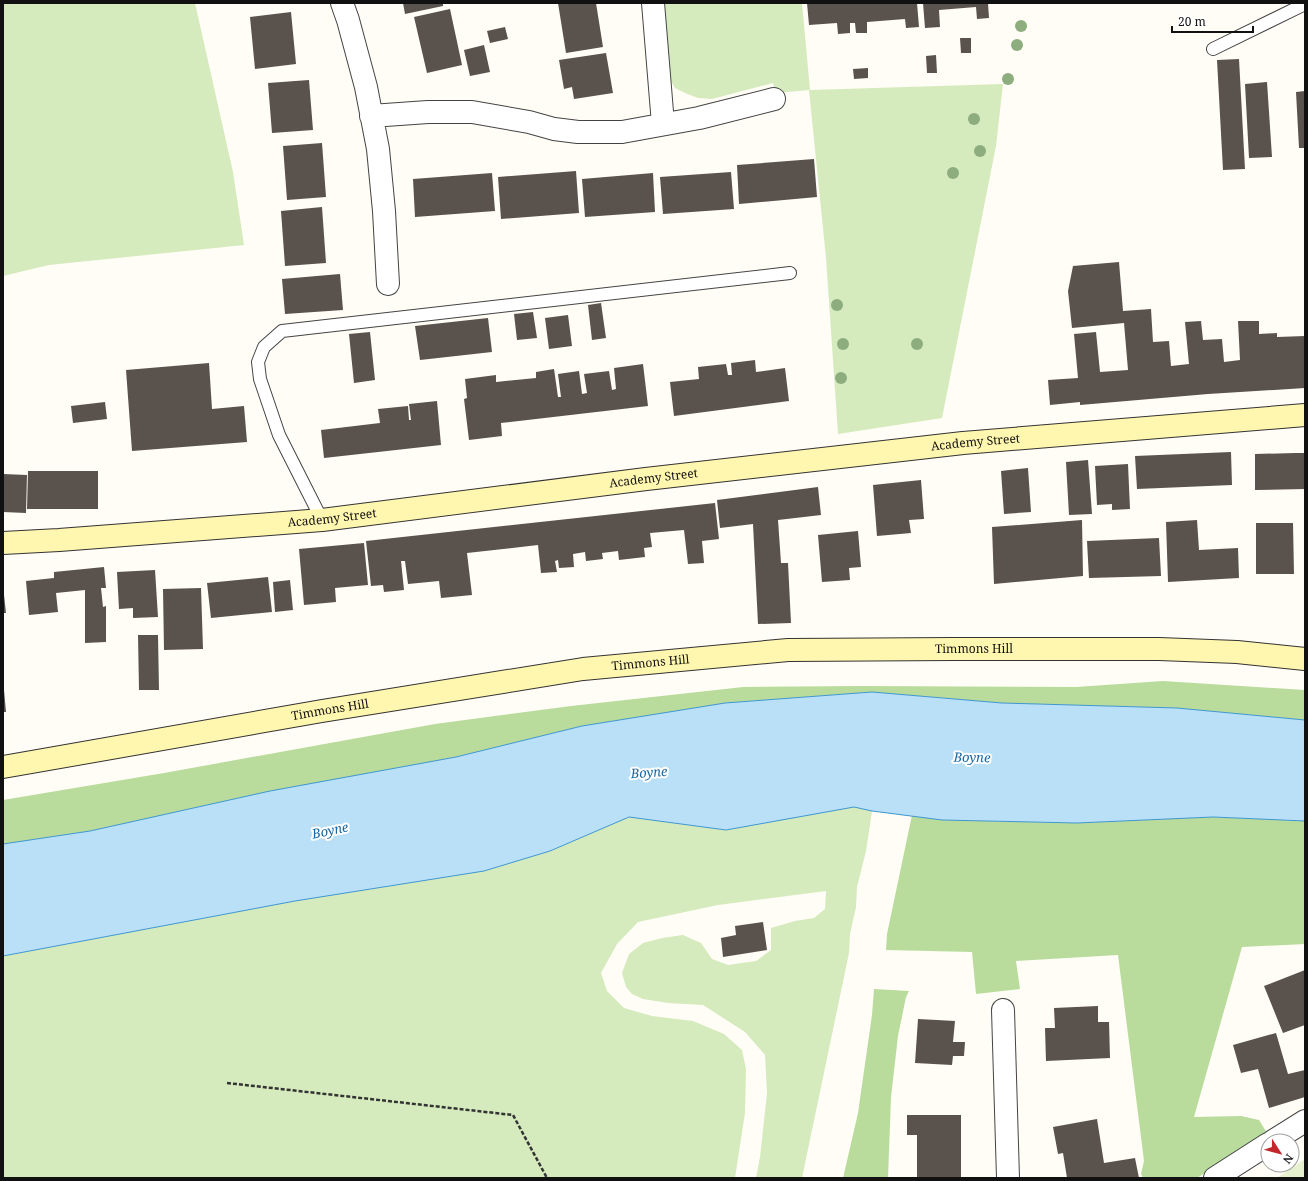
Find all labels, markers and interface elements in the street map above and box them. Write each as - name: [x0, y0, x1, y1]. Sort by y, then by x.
- scale bar: [1172, 8, 1253, 34]
- text: 20 m: [1178, 13, 1206, 30]
- street label: Academy Street: [930, 429, 1021, 455]
- street label: Academy Street: [608, 464, 699, 492]
- street label: Academy Street: [287, 504, 377, 531]
- street label: Timmons Hill: [935, 640, 1013, 657]
- street label: Timmons Hill: [611, 650, 690, 674]
- street label: Timmons Hill: [290, 695, 370, 724]
- water label: Boyne: [952, 748, 991, 766]
- water label: Boyne: [629, 762, 669, 782]
- water label: Boyne: [309, 817, 350, 843]
- north arrow: [1260, 1133, 1300, 1173]
- text: N: [1280, 1151, 1297, 1167]

